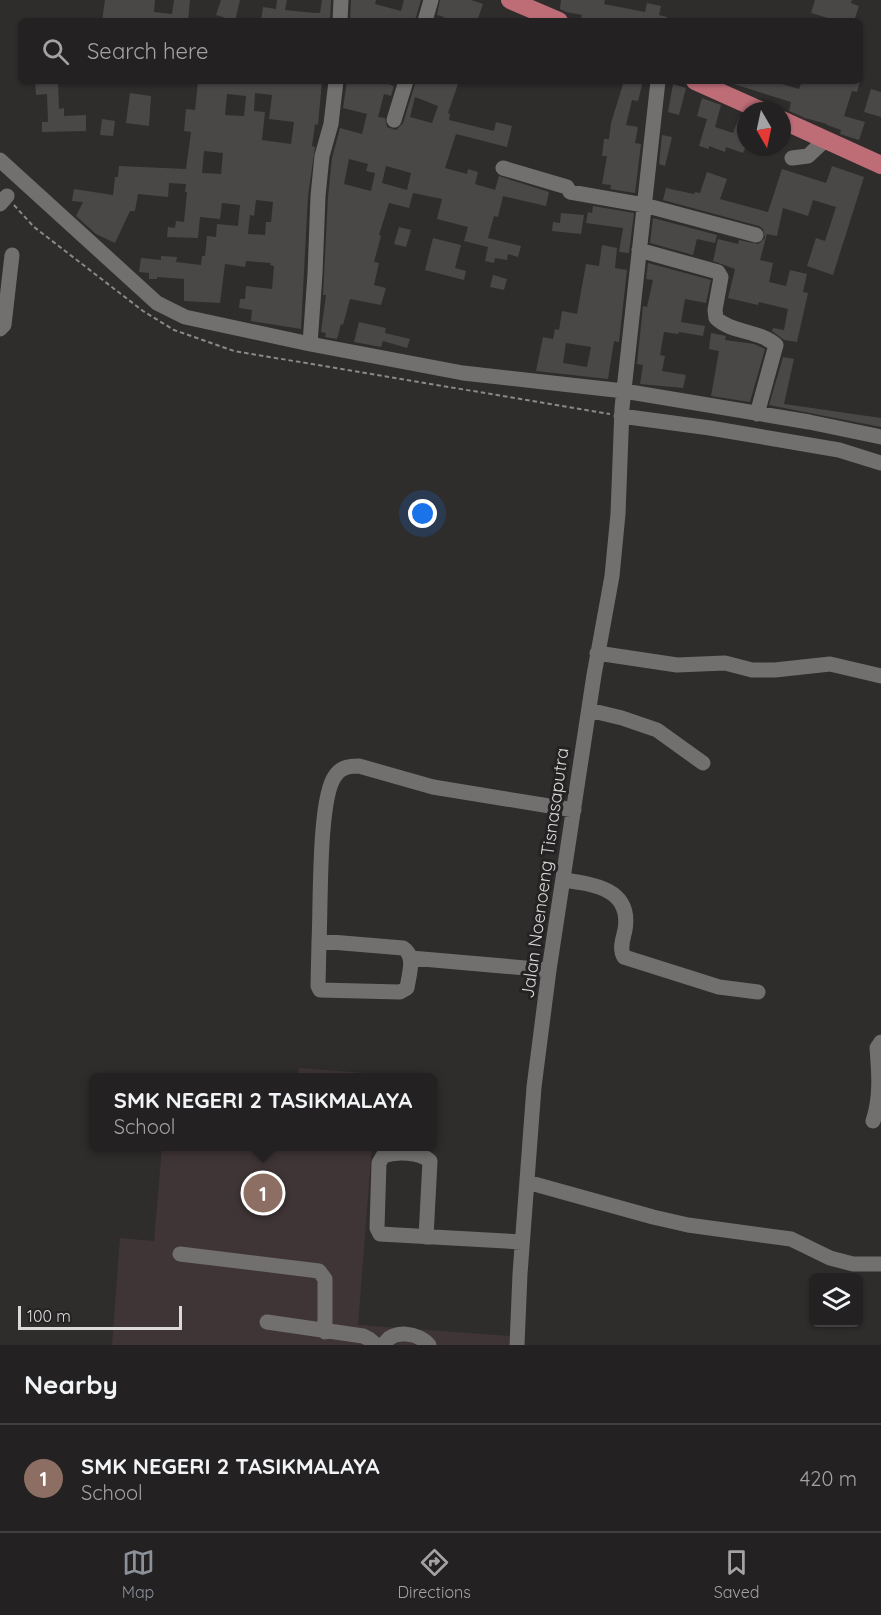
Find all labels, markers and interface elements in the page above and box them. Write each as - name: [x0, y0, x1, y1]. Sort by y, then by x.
- search box: [18, 18, 863, 84]
- icon: search: [39, 35, 72, 68]
- text: Search here: [87, 37, 208, 65]
- north arrow: [737, 102, 791, 156]
- your location: [408, 499, 437, 528]
- street label: Jalan Noenoeng Tisnasaputra: [516, 746, 573, 1000]
- popup: [89, 1073, 437, 1151]
- text: SMK NEGERI 2 TASIKMALAYA: [114, 1086, 412, 1114]
- text: School: [114, 1114, 175, 1139]
- pin: 1: [244, 1170, 282, 1216]
- map controls: [809, 1273, 863, 1327]
- button: layers: [809, 1273, 863, 1327]
- scale bar: [18, 1303, 182, 1330]
- text: 100 m: [27, 1306, 71, 1326]
- text: Nearby: [24, 1368, 118, 1401]
- text: SMK NEGERI 2 TASIKMALAYA: [81, 1452, 379, 1480]
- text: 1: [40, 1466, 47, 1491]
- text: 420 m: [800, 1466, 857, 1491]
- text: School: [81, 1480, 143, 1505]
- tab: Map: [122, 1546, 155, 1602]
- tab: Directions: [398, 1546, 471, 1602]
- tab: Saved: [714, 1546, 759, 1602]

